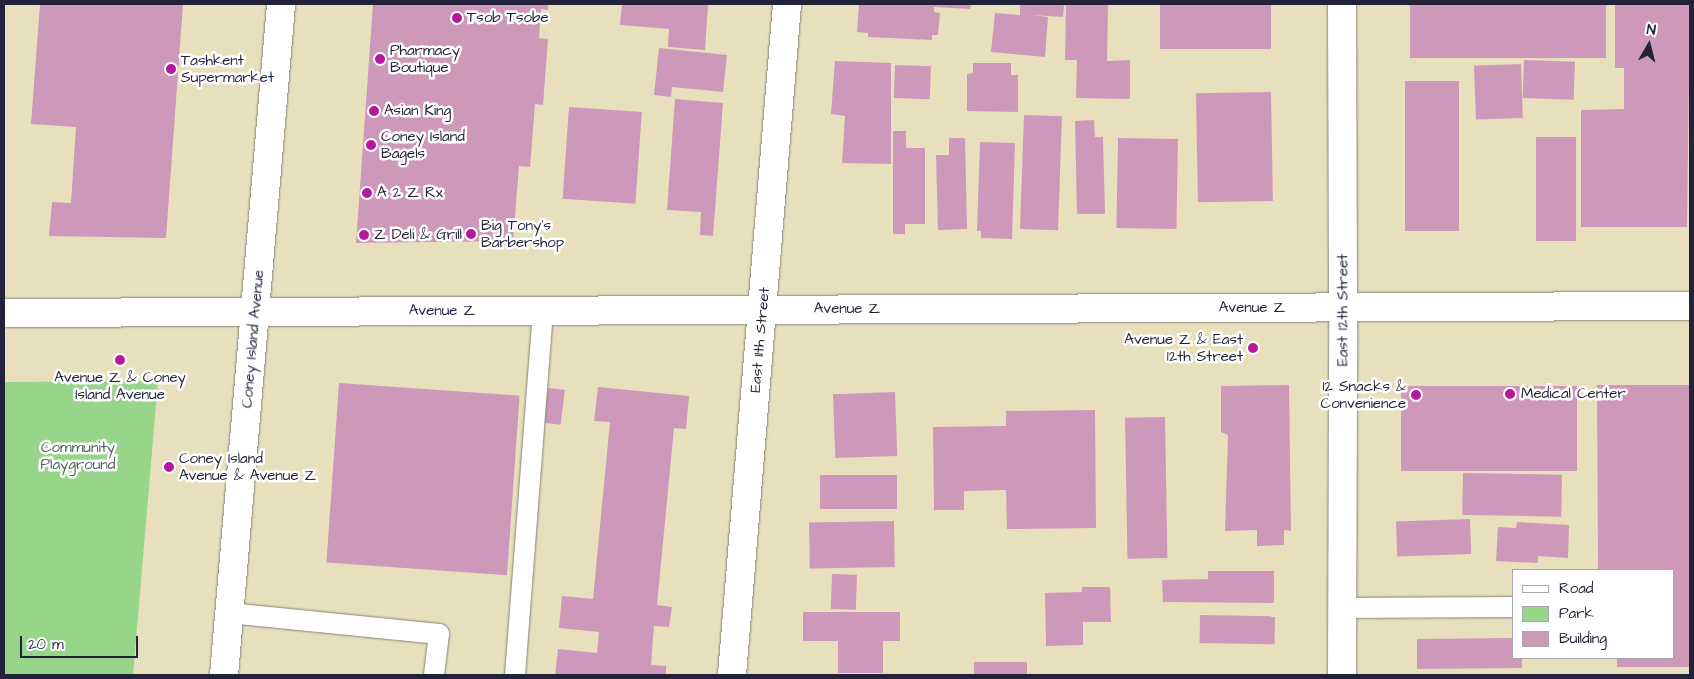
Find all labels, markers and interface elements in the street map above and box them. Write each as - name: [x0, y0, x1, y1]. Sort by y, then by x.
- place label: Tsob Tsobe: [467, 9, 549, 27]
- marker: Tsob Tsobe: [451, 12, 463, 24]
- north arrow: [1624, 20, 1674, 70]
- text: N: [1645, 20, 1657, 41]
- place label: Pharmacy Boutique: [390, 41, 460, 76]
- place label: Tashkent Supermarket: [181, 51, 274, 86]
- marker: Pharmacy Boutique: [374, 53, 386, 65]
- marker: Tashkent Supermarket: [165, 63, 177, 75]
- place label: Asian King: [384, 102, 451, 120]
- marker: Asian King: [368, 105, 380, 117]
- place label: Coney Island Bagels: [381, 127, 465, 162]
- marker: Coney Island Bagels: [365, 139, 377, 151]
- place label: A 2 Z Rx: [377, 184, 443, 202]
- marker: A 2 Z Rx: [361, 187, 373, 199]
- place label: Big Tony's Barbershop: [481, 216, 564, 251]
- place label: Z Deli & Grill: [374, 226, 462, 244]
- marker: Big Tony's Barbershop: [465, 228, 477, 240]
- marker: Z Deli & Grill: [358, 229, 370, 241]
- street label: East 12th Street: [1334, 254, 1352, 366]
- street label: Coney Island Avenue: [238, 269, 268, 409]
- street label: East 11th Street: [746, 287, 774, 393]
- street label: Avenue Z: [1219, 299, 1285, 317]
- street label: Avenue Z: [814, 300, 880, 318]
- street label: Avenue Z: [409, 302, 475, 320]
- place label: Avenue Z & East 12th Street: [1124, 330, 1243, 365]
- marker: Avenue Z & East 12th Street: [1247, 342, 1259, 354]
- marker: Avenue Z & Coney Island Avenue: [114, 354, 126, 366]
- place label: Avenue Z & Coney Island Avenue: [54, 368, 186, 403]
- place label: 12 Snacks & Convenience: [1321, 377, 1406, 412]
- place label: Medical Center: [1521, 385, 1626, 403]
- marker: Medical Center: [1503, 387, 1517, 401]
- marker: 12 Snacks & Convenience: [1410, 389, 1422, 401]
- park label: Community Playground: [40, 438, 116, 473]
- place label: Coney Island Avenue & Avenue Z: [179, 449, 316, 484]
- marker: Coney Island Avenue & Avenue Z: [163, 461, 175, 473]
- legend: [1512, 569, 1674, 659]
- text: Road: [1559, 578, 1593, 599]
- text: Park: [1559, 603, 1594, 624]
- scale bar: [22, 626, 140, 658]
- text: Building: [1559, 628, 1607, 649]
- text: 20 m: [28, 634, 64, 655]

